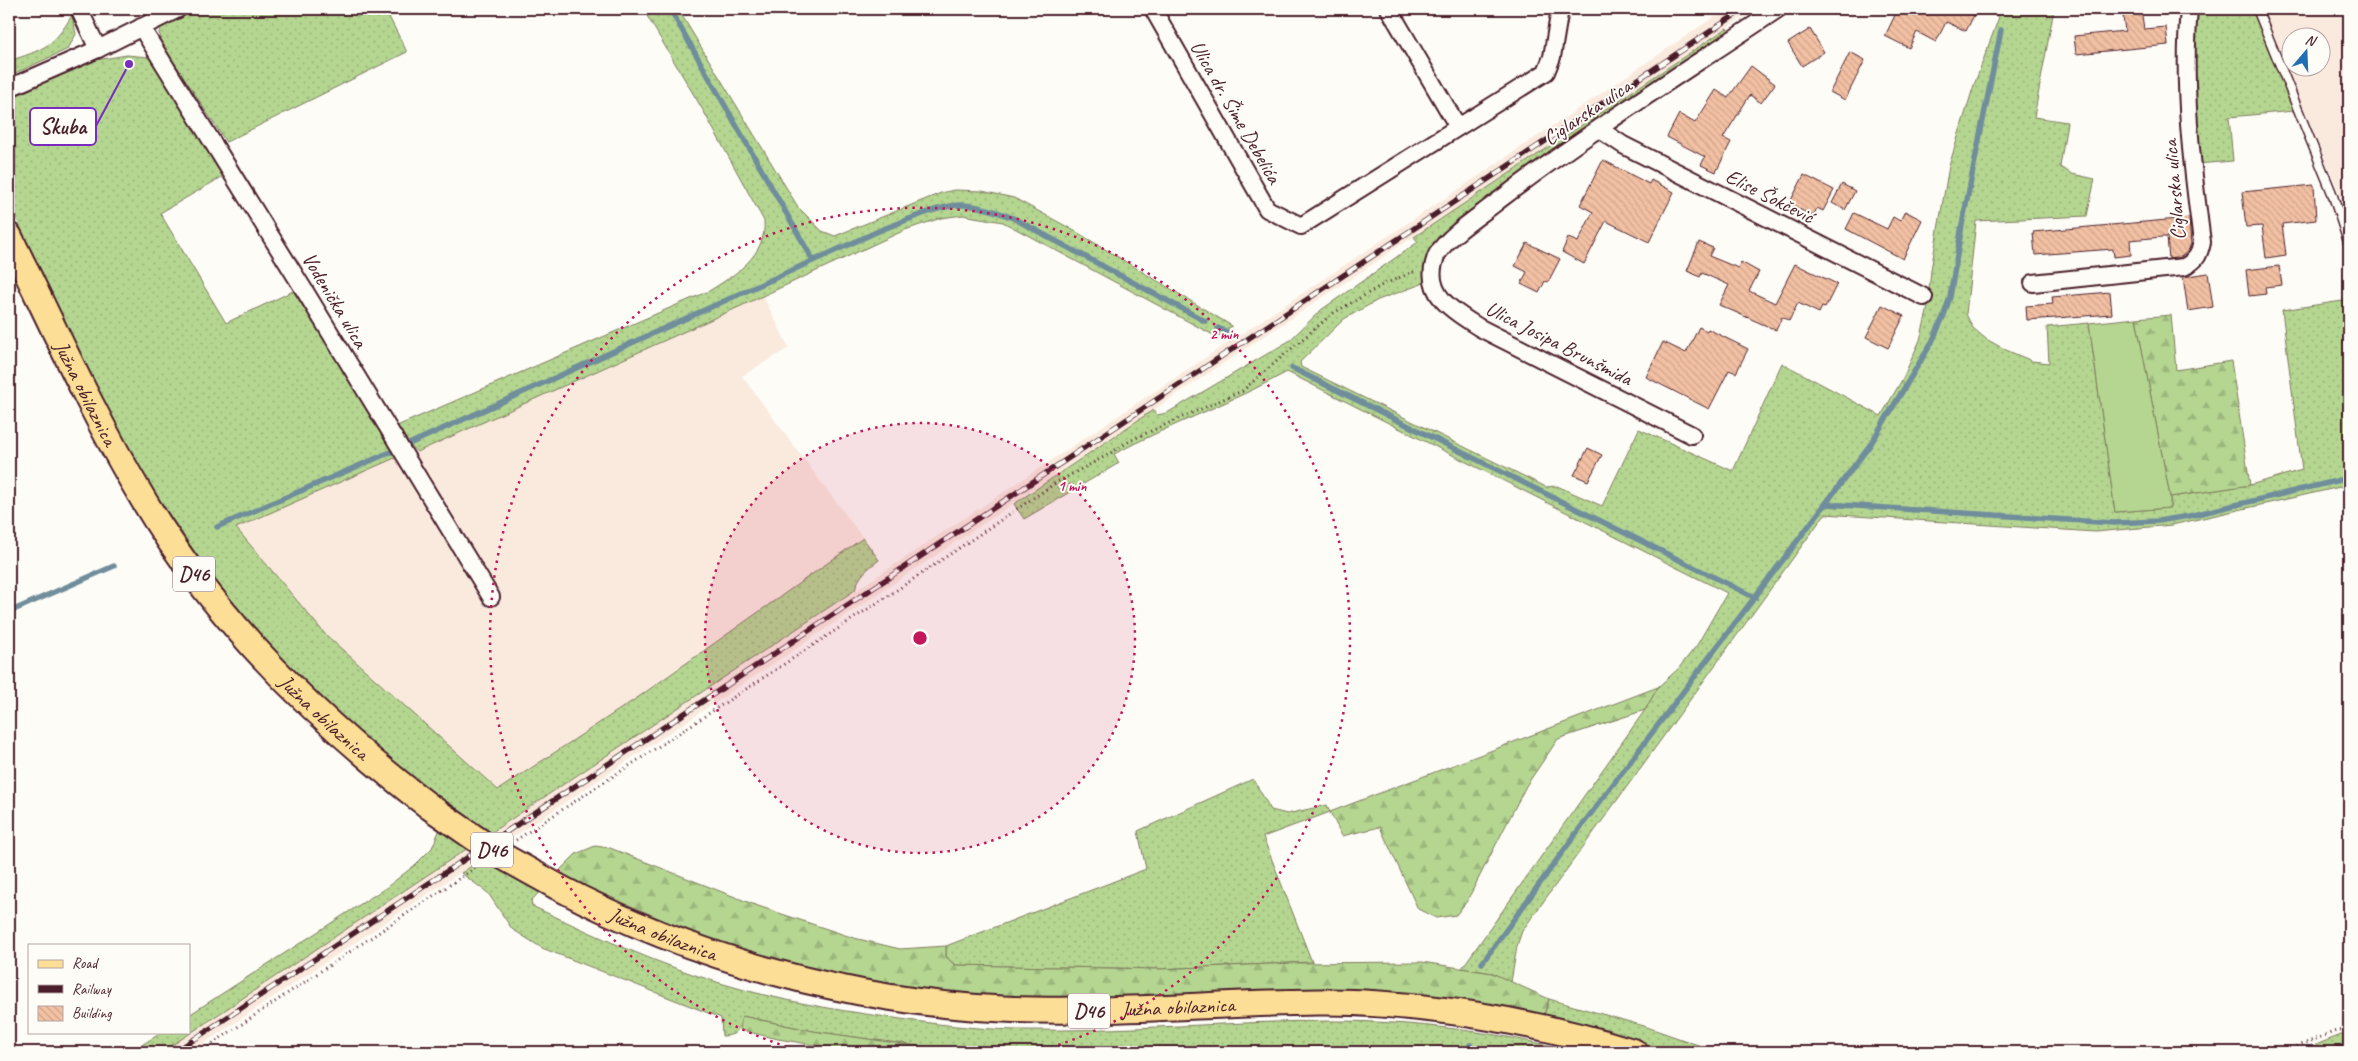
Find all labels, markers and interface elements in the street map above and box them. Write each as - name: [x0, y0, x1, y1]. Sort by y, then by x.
- north arrow: [2280, 28, 2330, 78]
- text: N: [2303, 31, 2319, 50]
- street label: Ulica dr. Šime Debelića: [1184, 36, 1288, 190]
- street label: Ciglarska ulica: [1538, 72, 1638, 151]
- callout: Skuba: [30, 108, 96, 145]
- text: Skuba: [40, 113, 88, 141]
- street label: Ciglarska ulica: [2156, 136, 2191, 241]
- street label: Elise Šokčević: [1722, 163, 1821, 230]
- street label: Vodenička ulica: [296, 247, 375, 354]
- street label: Ulica Josipa Brunšmida: [1482, 295, 1638, 392]
- text: 2 min: [1210, 325, 1239, 344]
- street label: Južna obilaznica: [48, 336, 124, 452]
- text: 1 min: [1058, 477, 1087, 496]
- road number: D46: [173, 556, 215, 592]
- centre of rings: [911, 629, 929, 647]
- street label: Južna obilaznica: [273, 668, 376, 767]
- road number: D46: [471, 832, 513, 868]
- street label: Južna obilaznica: [604, 900, 722, 967]
- legend: [28, 944, 190, 1034]
- text: Road: [72, 954, 99, 973]
- text: Railway: [72, 980, 113, 999]
- street label: Južna obilaznica: [1120, 991, 1238, 1022]
- road number: D46: [1068, 994, 1110, 1028]
- text: Building: [72, 1004, 112, 1023]

